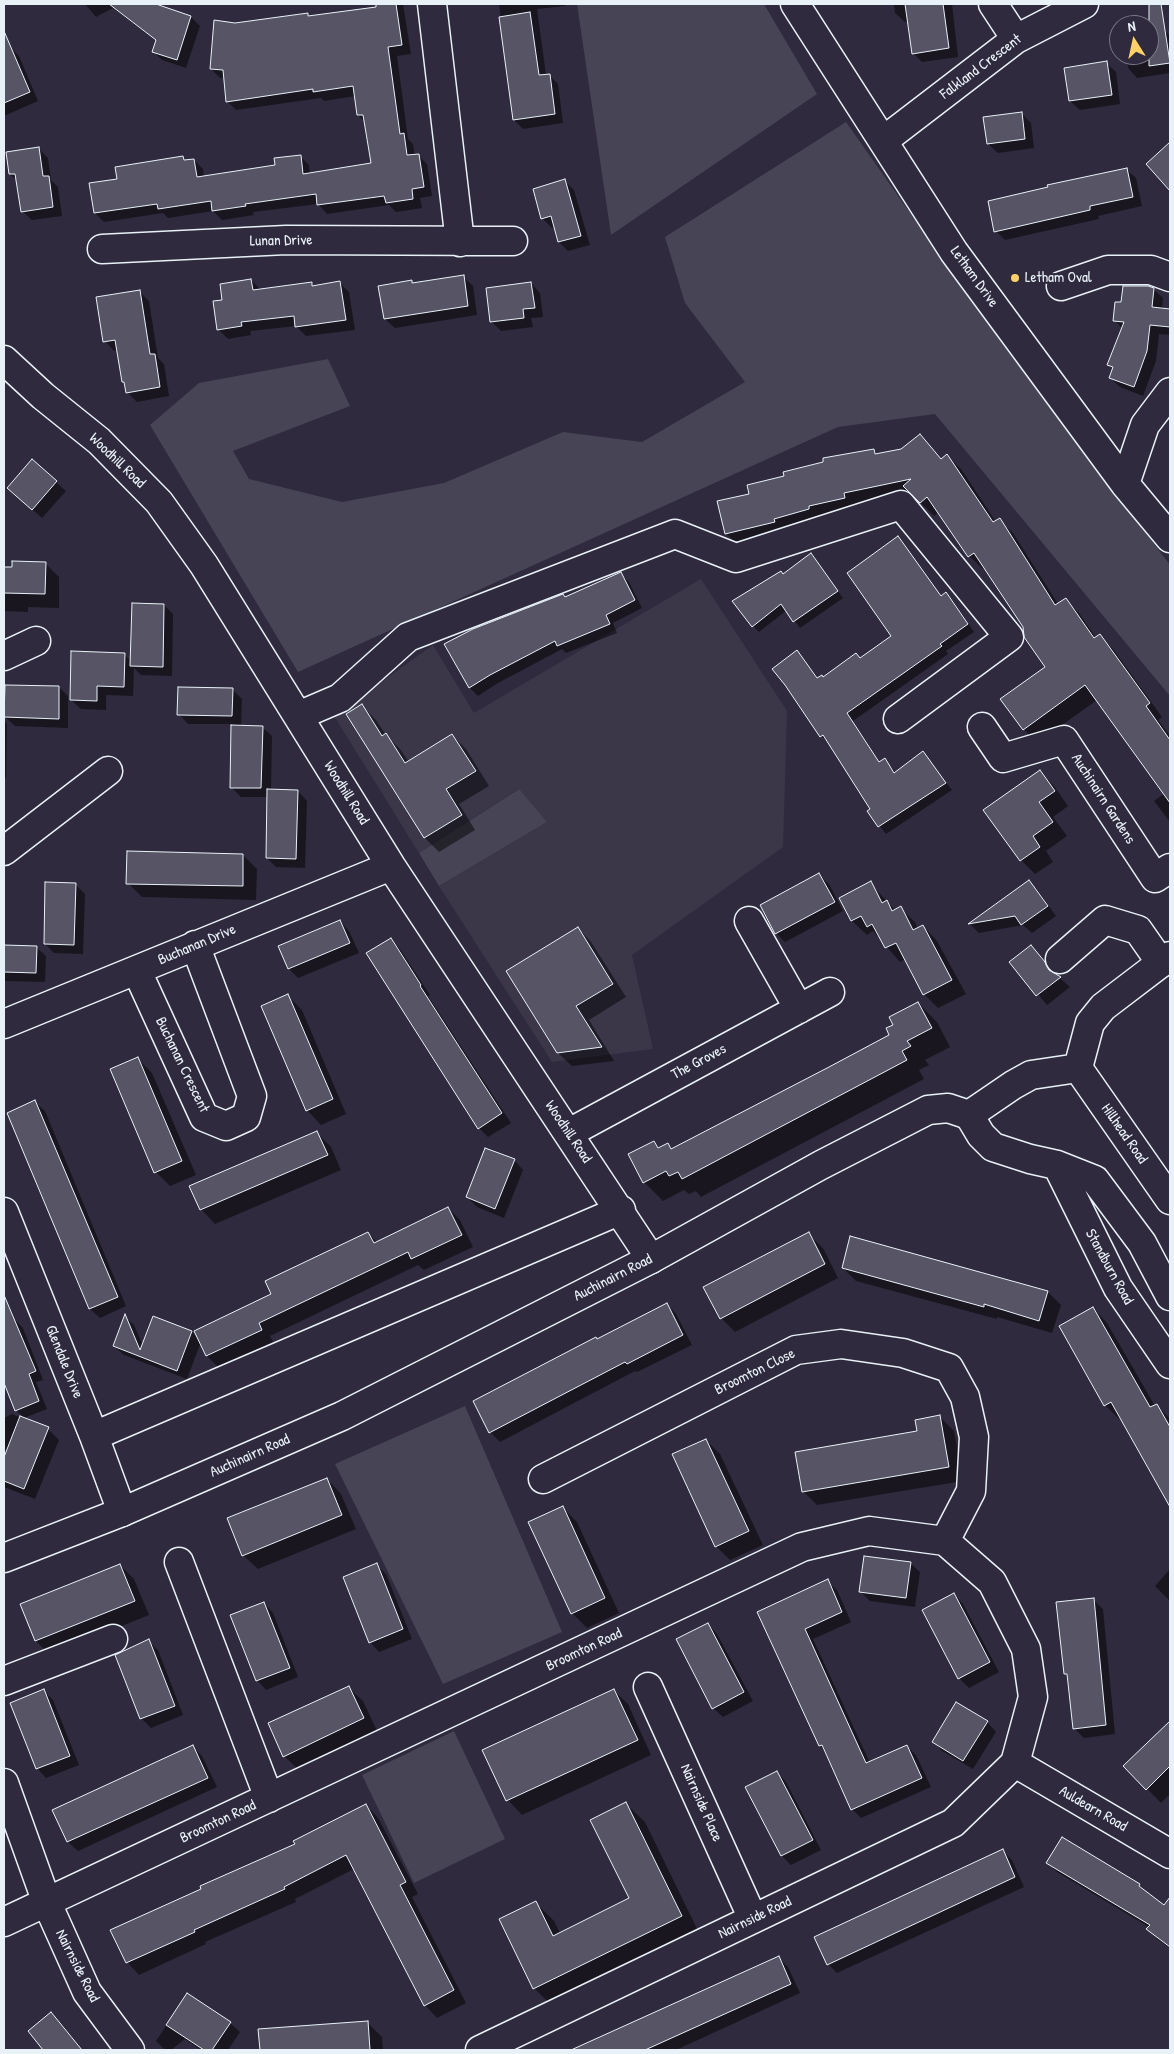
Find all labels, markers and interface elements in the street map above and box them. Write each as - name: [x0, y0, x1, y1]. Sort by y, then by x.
- north arrow: [1109, 15, 1159, 65]
- text: N: [1126, 16, 1137, 36]
- street label: Falkland Crescent: [937, 31, 1025, 103]
- street label: Lunan Drive: [249, 231, 313, 251]
- street label: Letham Drive: [946, 243, 1002, 311]
- place label: Letham Oval: [1025, 269, 1092, 287]
- marker: Letham Oval: [1009, 272, 1021, 284]
- street label: Woodhill Road: [85, 430, 149, 492]
- street label: Auchinairn Gardens: [1067, 750, 1139, 848]
- street label: Woodhill Road: [319, 758, 373, 828]
- street label: Buchanan Drive: [155, 921, 239, 969]
- street label: Buchanan Crescent: [151, 1014, 213, 1116]
- street label: The Groves: [669, 1040, 729, 1084]
- street label: Woodhill Road: [541, 1097, 595, 1167]
- street label: Hillhead Road: [1097, 1101, 1151, 1167]
- street label: Standburn Road: [1081, 1226, 1137, 1308]
- street label: Auchinairn Road: [571, 1251, 655, 1305]
- street label: Glendale Drive: [41, 1323, 87, 1401]
- street label: Broomton Close: [712, 1345, 798, 1399]
- street label: Auchinairn Road: [207, 1430, 293, 1482]
- street label: Broomton Road: [543, 1625, 625, 1675]
- street label: Nairnside Place: [676, 1761, 726, 1845]
- street label: Auldearn Road: [1056, 1782, 1130, 1836]
- street label: Broomton Road: [177, 1797, 259, 1847]
- street label: Nairnside Road: [716, 1893, 794, 1943]
- street label: Nairnside Road: [51, 1927, 103, 2005]

